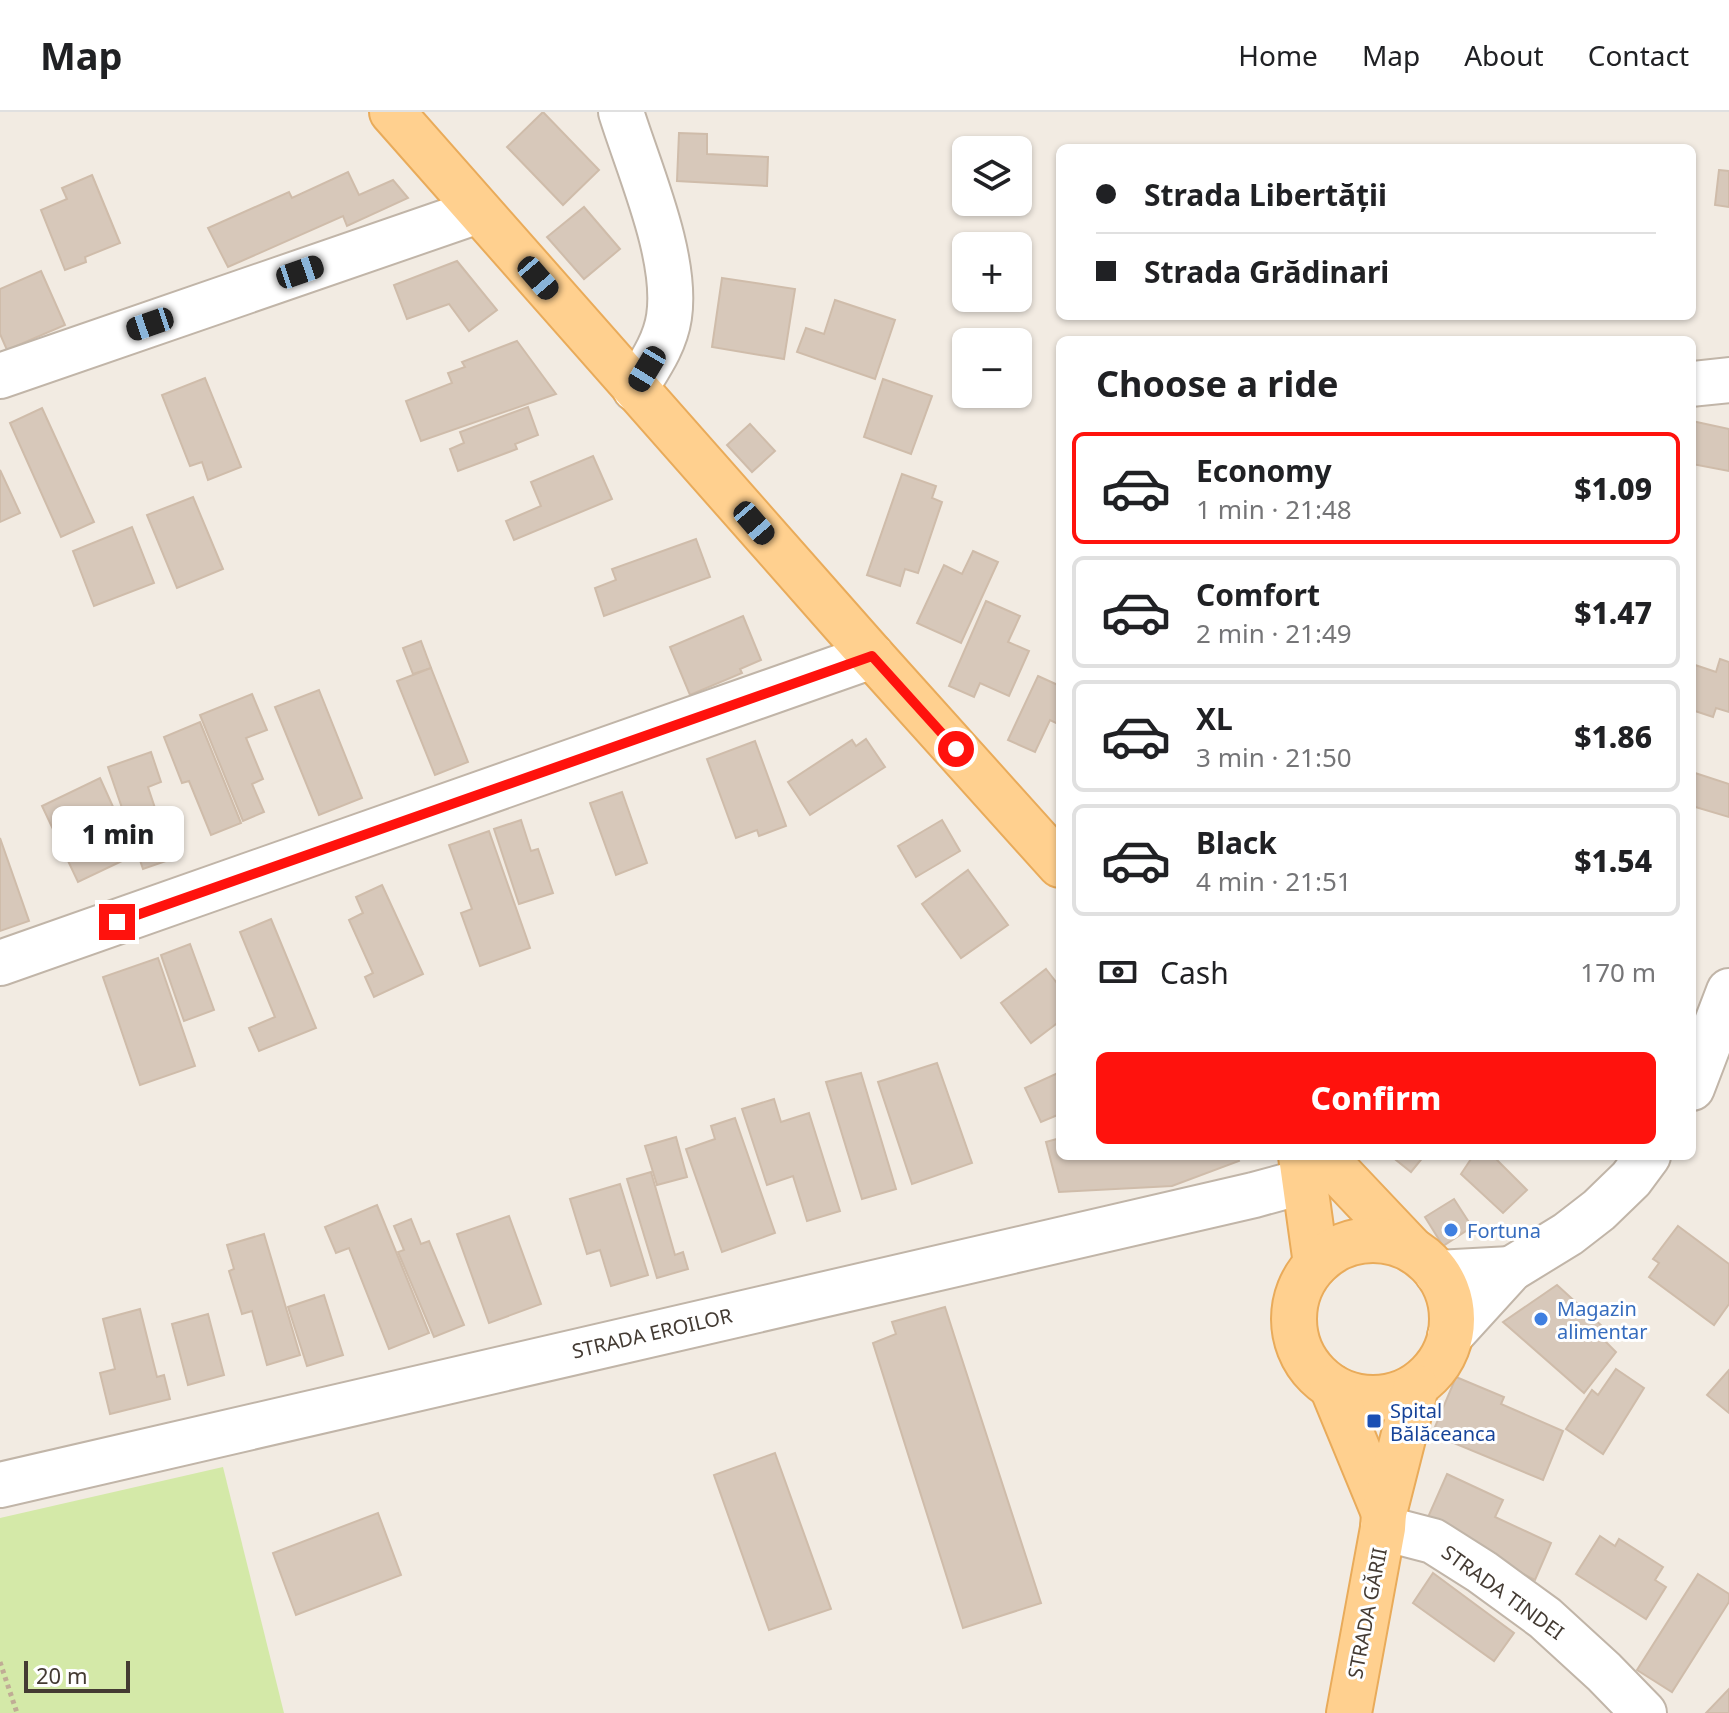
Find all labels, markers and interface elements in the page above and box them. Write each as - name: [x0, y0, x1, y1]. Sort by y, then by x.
- text: Map: [40, 29, 123, 81]
- text: Home: [1238, 36, 1318, 74]
- text: Map: [1362, 36, 1420, 74]
- text: About: [1464, 36, 1544, 74]
- text: Contact: [1588, 36, 1689, 74]
- map controls: [952, 136, 1032, 408]
- button: layers: [952, 136, 1032, 216]
- text: Strada Libertății: [1144, 174, 1387, 215]
- button: +: [952, 232, 1032, 312]
- text: Strada Grădinari: [1144, 251, 1389, 292]
- car: [513, 252, 563, 304]
- car: [273, 253, 327, 291]
- car: [123, 305, 177, 343]
- button: −: [952, 328, 1032, 408]
- car: [624, 342, 670, 396]
- text: Choose a ride: [1096, 359, 1338, 408]
- text: Economy: [1196, 450, 1332, 491]
- icon: car: [1100, 452, 1172, 524]
- text: $1.09: [1574, 468, 1652, 509]
- text: 1 min · 21:48: [1196, 491, 1352, 527]
- car: [729, 497, 779, 549]
- text: Comfort: [1196, 574, 1320, 615]
- icon: car: [1100, 576, 1172, 648]
- text: $1.47: [1574, 592, 1652, 633]
- text: 2 min · 21:49: [1196, 615, 1352, 651]
- text: XL: [1196, 698, 1233, 739]
- icon: car: [1100, 700, 1172, 772]
- text: $1.86: [1574, 716, 1652, 757]
- route start: [938, 731, 974, 767]
- text: 3 min · 21:50: [1196, 739, 1352, 775]
- callout: 1 min: [51, 806, 183, 862]
- text: 1 min: [82, 816, 154, 852]
- text: Black: [1196, 822, 1277, 863]
- icon: car: [1100, 824, 1172, 896]
- text: $1.54: [1574, 840, 1652, 881]
- text: 4 min · 21:51: [1196, 863, 1352, 899]
- route end: [99, 904, 135, 940]
- icon: cash: [1096, 950, 1140, 994]
- text: Cash: [1160, 952, 1229, 993]
- text: 170 m: [1580, 954, 1656, 990]
- button: Confirm: [1096, 1052, 1656, 1144]
- place label: Fortuna: [1467, 1217, 1541, 1244]
- marker: Fortuna: [1442, 1221, 1460, 1239]
- place label: Magazin alimentar: [1557, 1295, 1648, 1345]
- street label: STRADA EROILOR: [569, 1301, 735, 1365]
- marker: Magazin alimentar: [1532, 1310, 1550, 1328]
- place label: Spital Bălăceanca: [1390, 1397, 1496, 1447]
- marker: Spital Bălăceanca: [1365, 1412, 1383, 1430]
- street label: STRADA TINDEI: [1436, 1538, 1570, 1646]
- street label: STRADA GĂRII: [1341, 1545, 1393, 1681]
- scale bar: [24, 1657, 130, 1693]
- text: 20 m: [36, 1660, 87, 1690]

